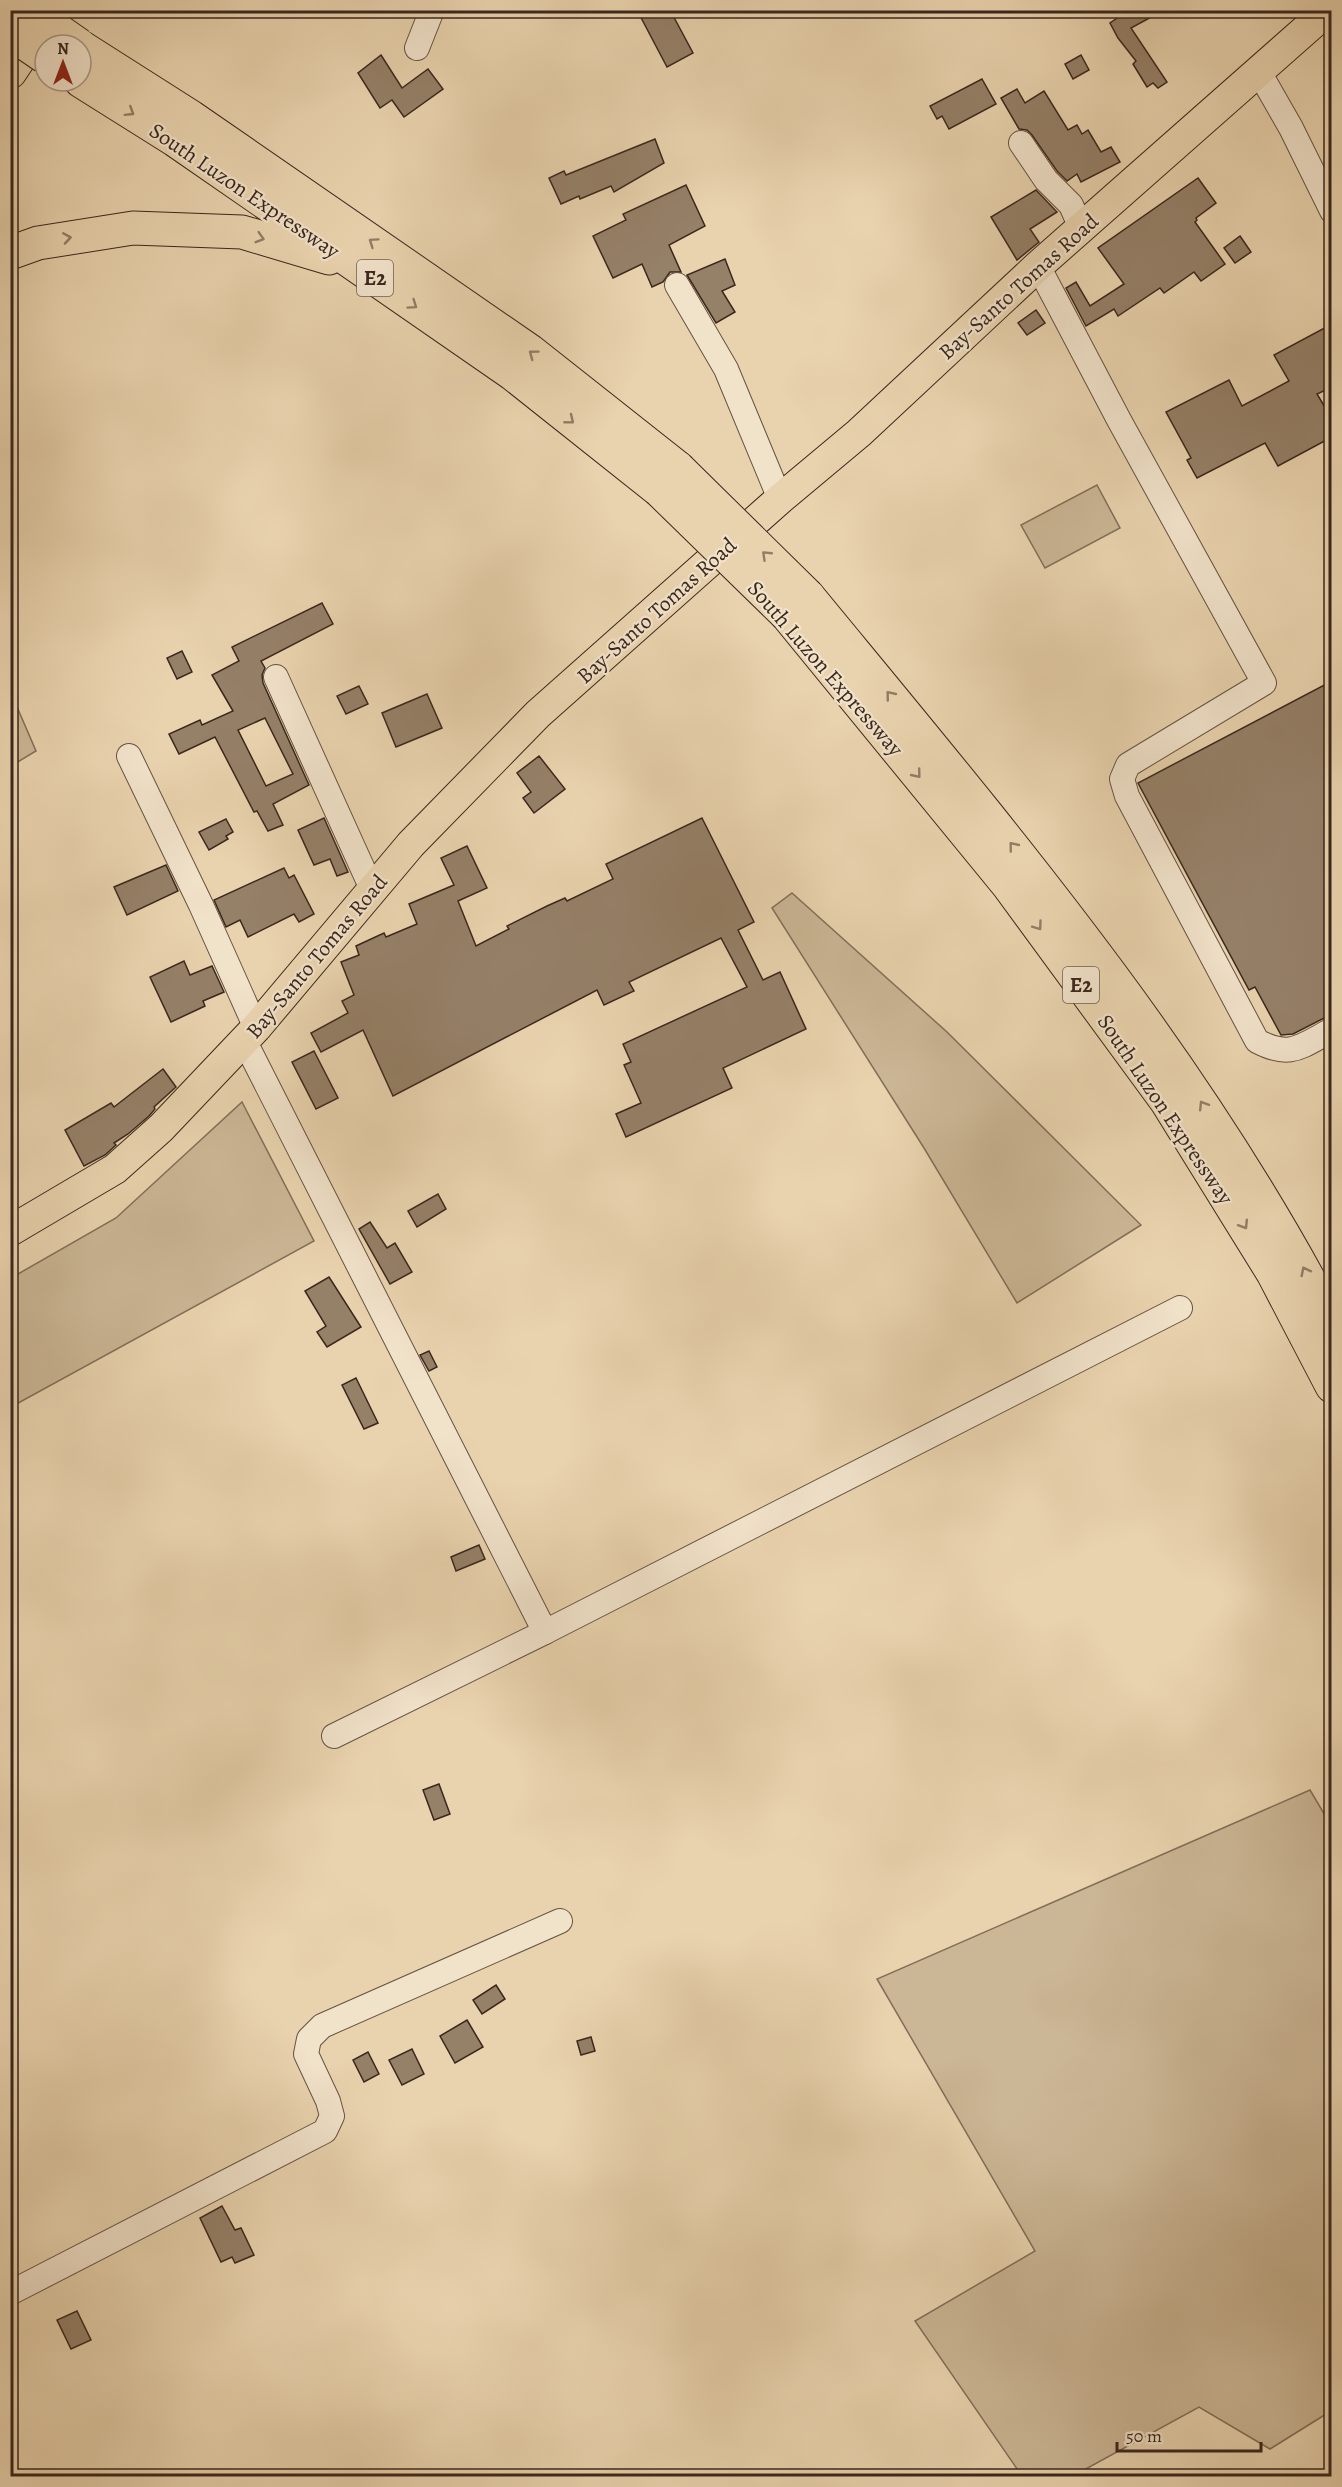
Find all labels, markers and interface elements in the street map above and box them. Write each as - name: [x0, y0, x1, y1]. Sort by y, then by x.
- north arrow: [33, 33, 93, 93]
- text: N: [57, 38, 69, 60]
- one-way arrow: [124, 105, 135, 116]
- street label: South Luzon Expressway: [143, 116, 346, 266]
- street label: Bay-Santo Tomas Road: [932, 207, 1105, 367]
- one-way arrow: [254, 231, 265, 243]
- one-way arrow: [61, 232, 71, 245]
- one-way arrow: [369, 238, 380, 249]
- road number: E2: [357, 260, 393, 296]
- one-way arrow: [406, 298, 417, 309]
- one-way arrow: [529, 350, 540, 361]
- one-way arrow: [564, 412, 575, 423]
- street label: Bay-Santo Tomas Road: [570, 531, 743, 691]
- one-way arrow: [763, 551, 773, 562]
- street label: South Luzon Expressway: [741, 574, 910, 763]
- one-way arrow: [886, 691, 897, 702]
- one-way arrow: [910, 767, 921, 778]
- one-way arrow: [1010, 842, 1021, 853]
- street label: Bay-Santo Tomas Road: [239, 868, 395, 1045]
- one-way arrow: [1031, 920, 1042, 931]
- road number: E2: [1063, 967, 1099, 1003]
- street label: South Luzon Expressway: [1090, 1008, 1240, 1211]
- one-way arrow: [1198, 1101, 1210, 1111]
- one-way arrow: [1236, 1219, 1248, 1229]
- one-way arrow: [1301, 1266, 1312, 1277]
- scale bar: [1117, 2415, 1261, 2453]
- text: 50 m: [1126, 2424, 1162, 2448]

